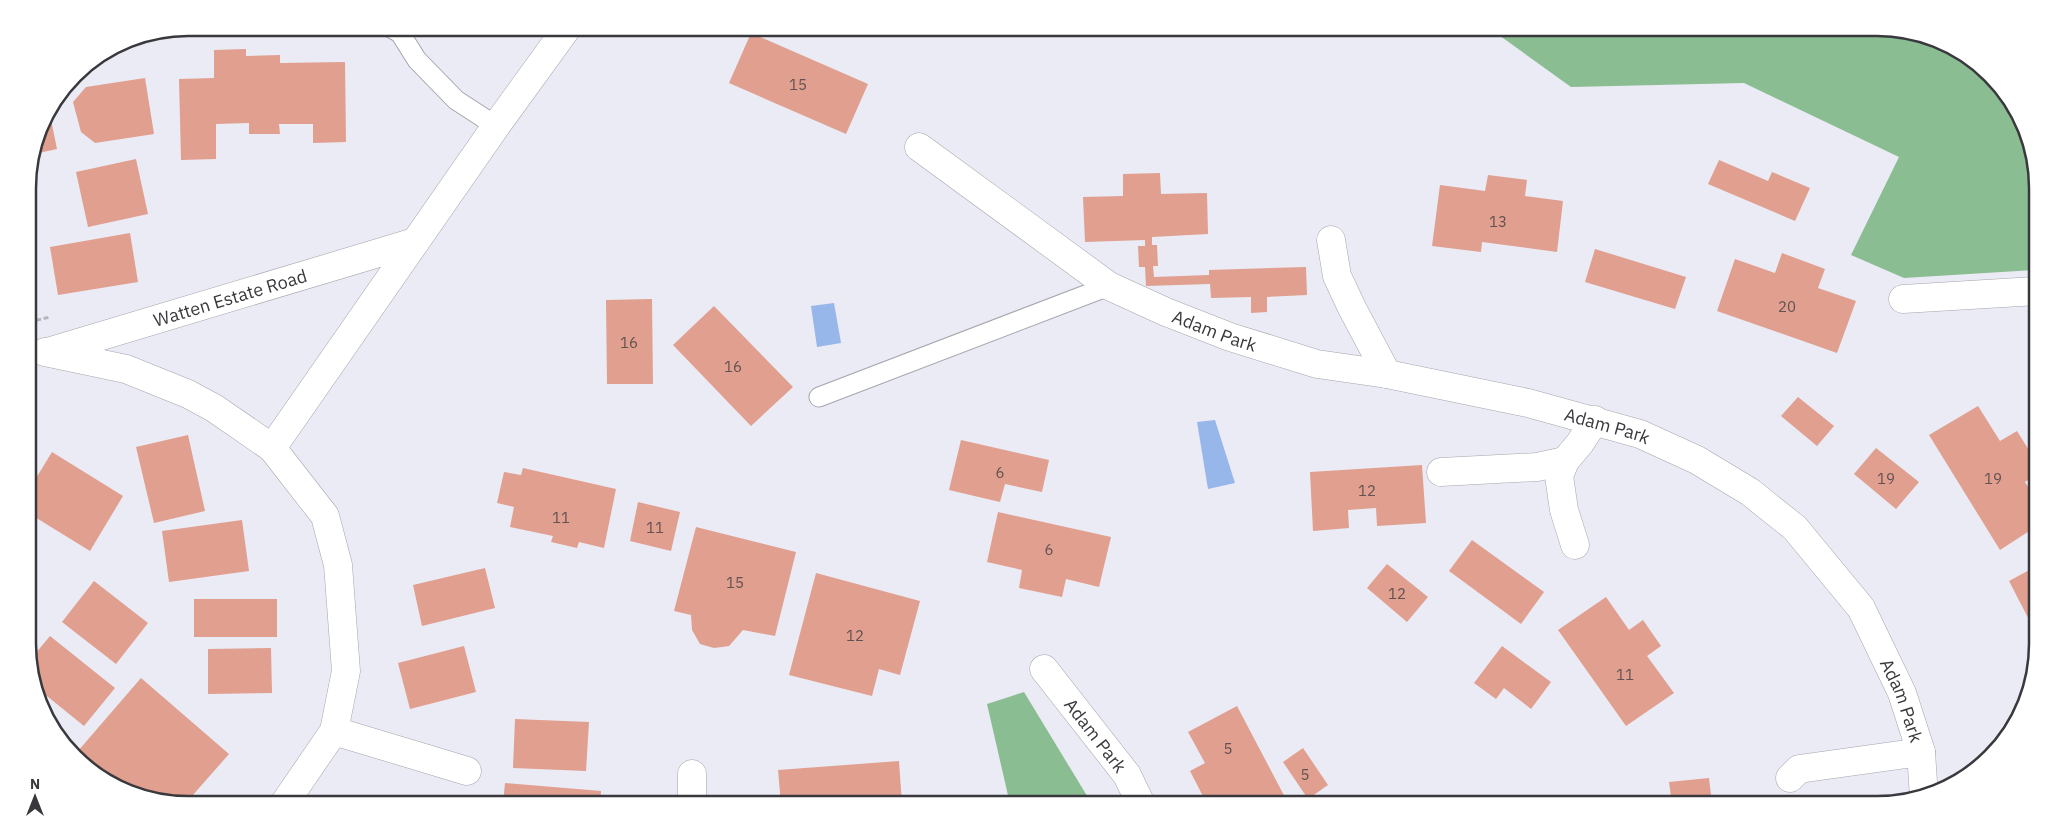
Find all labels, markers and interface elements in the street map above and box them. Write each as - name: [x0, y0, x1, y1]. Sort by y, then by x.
- house number: 15: [789, 75, 807, 94]
- house number: 13: [1489, 212, 1507, 231]
- street label: Watten Estate Road: [150, 264, 310, 331]
- house number: 20: [1778, 297, 1796, 316]
- street label: Adam Park: [1169, 304, 1260, 356]
- house number: 16: [620, 333, 638, 352]
- house number: 16: [724, 357, 742, 376]
- street label: Adam Park: [1562, 402, 1655, 449]
- house number: 6: [995, 463, 1005, 482]
- house number: 19: [1877, 469, 1895, 488]
- house number: 19: [1984, 469, 2002, 488]
- house number: 12: [1358, 481, 1376, 500]
- house number: 11: [552, 508, 570, 527]
- house number: 11: [646, 518, 664, 537]
- house number: 6: [1044, 540, 1054, 559]
- house number: 15: [726, 573, 744, 592]
- house number: 12: [1388, 584, 1406, 603]
- house number: 12: [846, 626, 864, 645]
- street label: Adam Park: [1876, 655, 1929, 746]
- house number: 11: [1616, 665, 1634, 684]
- street label: Adam Park: [1060, 693, 1132, 777]
- house number: 5: [1223, 739, 1233, 758]
- house number: 5: [1300, 765, 1310, 784]
- north arrow: [10, 772, 60, 822]
- text: N: [30, 775, 40, 793]

